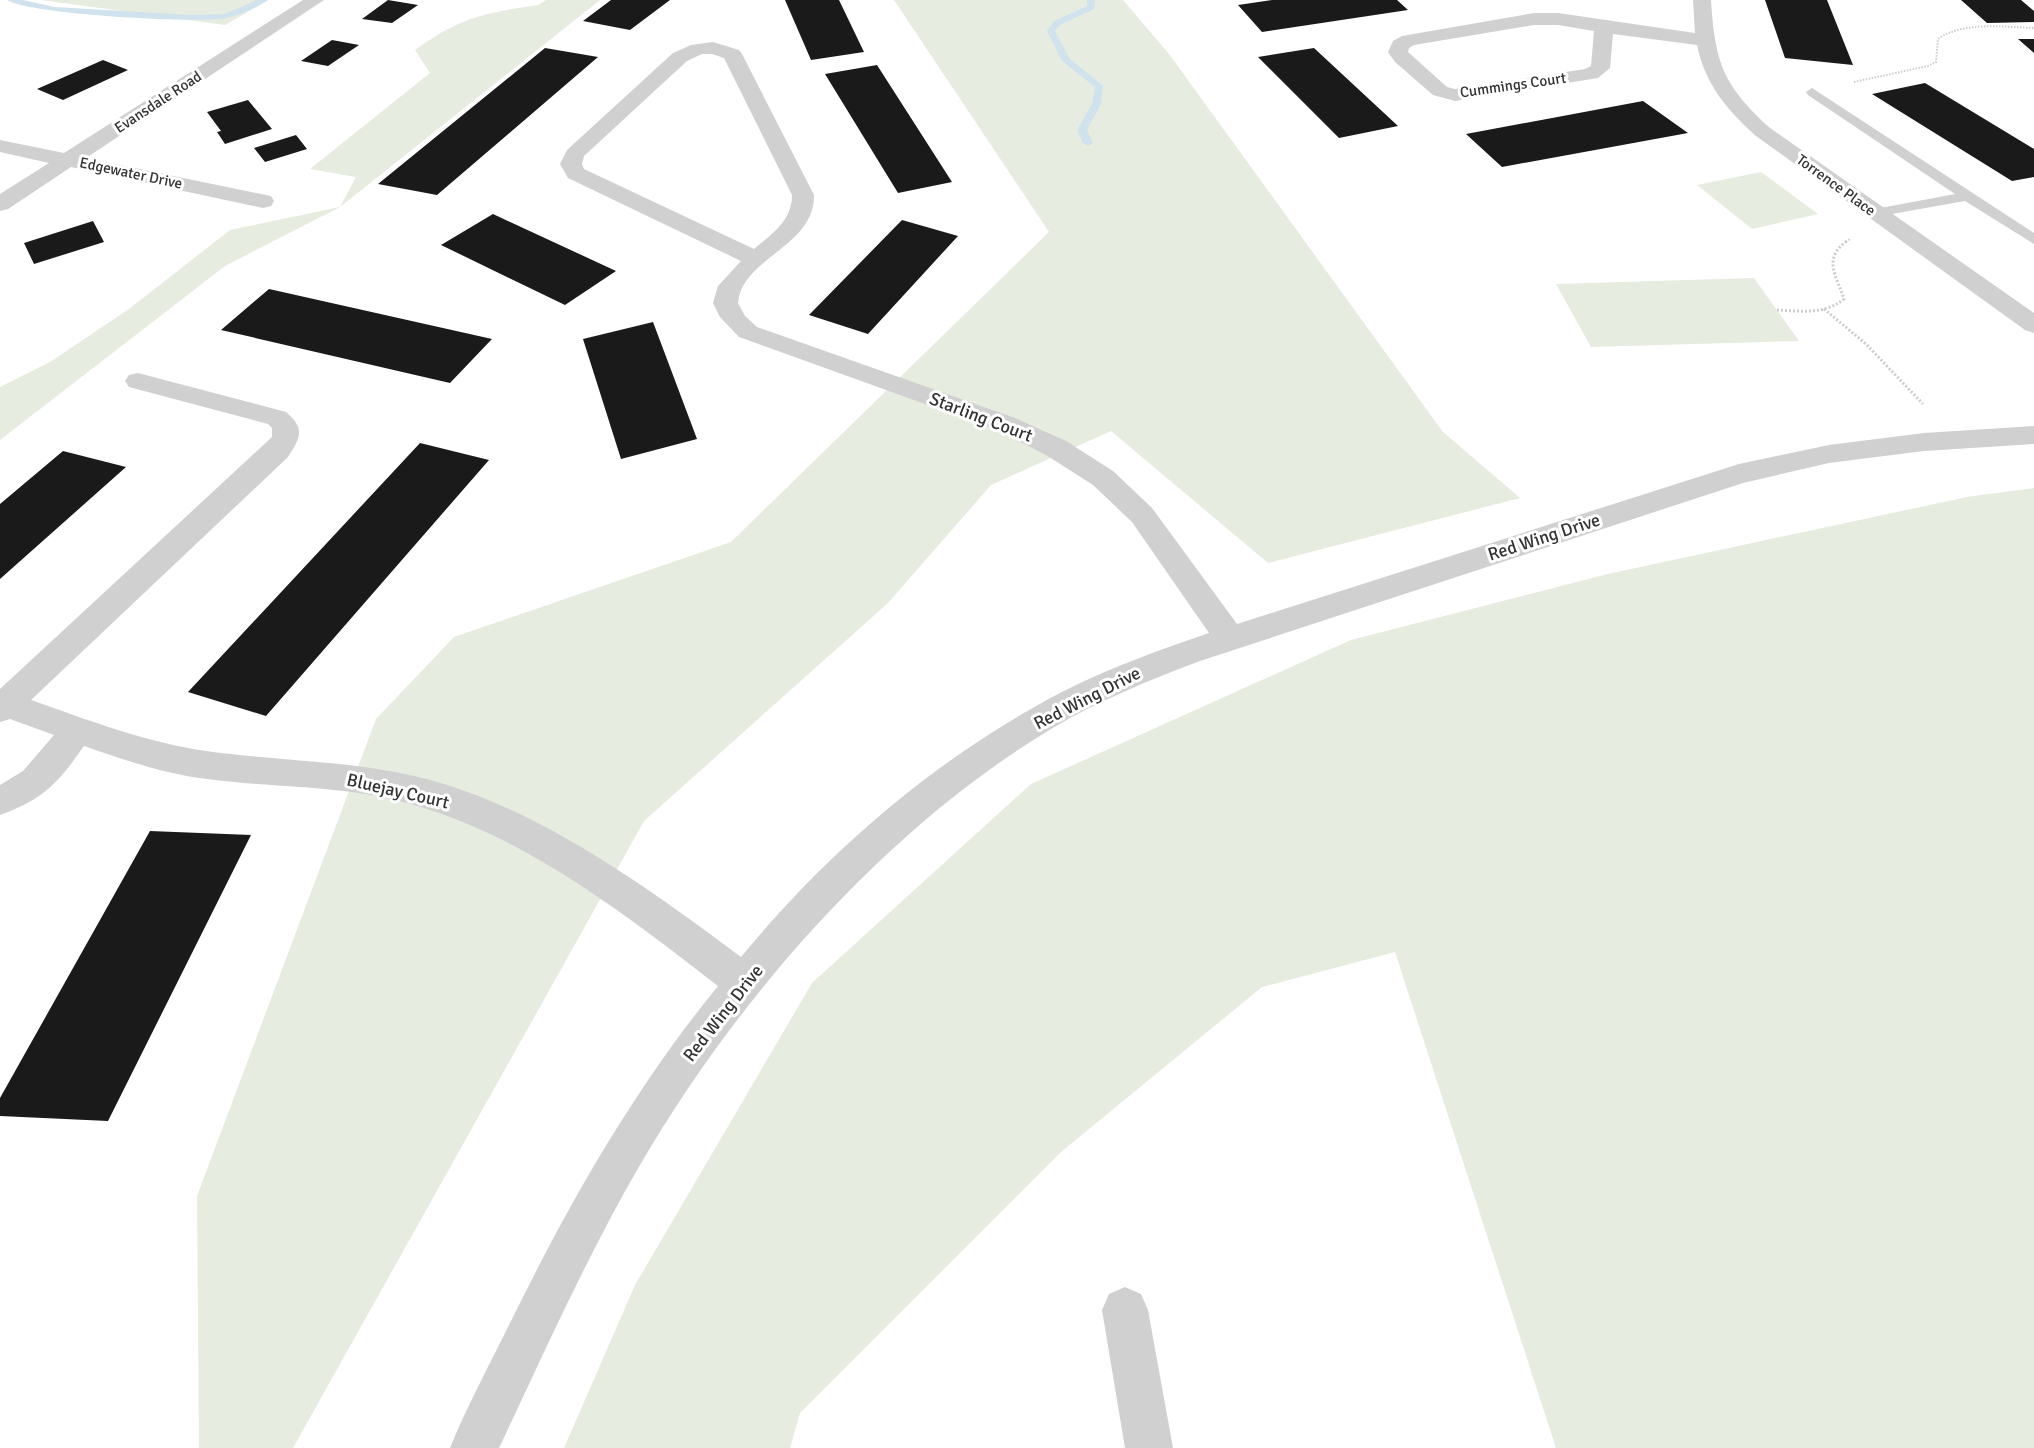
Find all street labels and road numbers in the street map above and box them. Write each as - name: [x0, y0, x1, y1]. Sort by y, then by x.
- street label: Evansdale Road: [111, 67, 205, 137]
- street label: Cummings Court: [1459, 69, 1567, 101]
- street label: Torrence Place: [1793, 150, 1879, 220]
- street label: Edgewater Drive: [78, 153, 184, 193]
- street label: Starling Court: [926, 387, 1036, 447]
- street label: Red Wing Drive: [1485, 508, 1603, 566]
- street label: Red Wing Drive: [1030, 662, 1144, 734]
- street label: Bluejay Court: [345, 769, 451, 813]
- street label: Red Wing Drive: [678, 960, 768, 1066]

